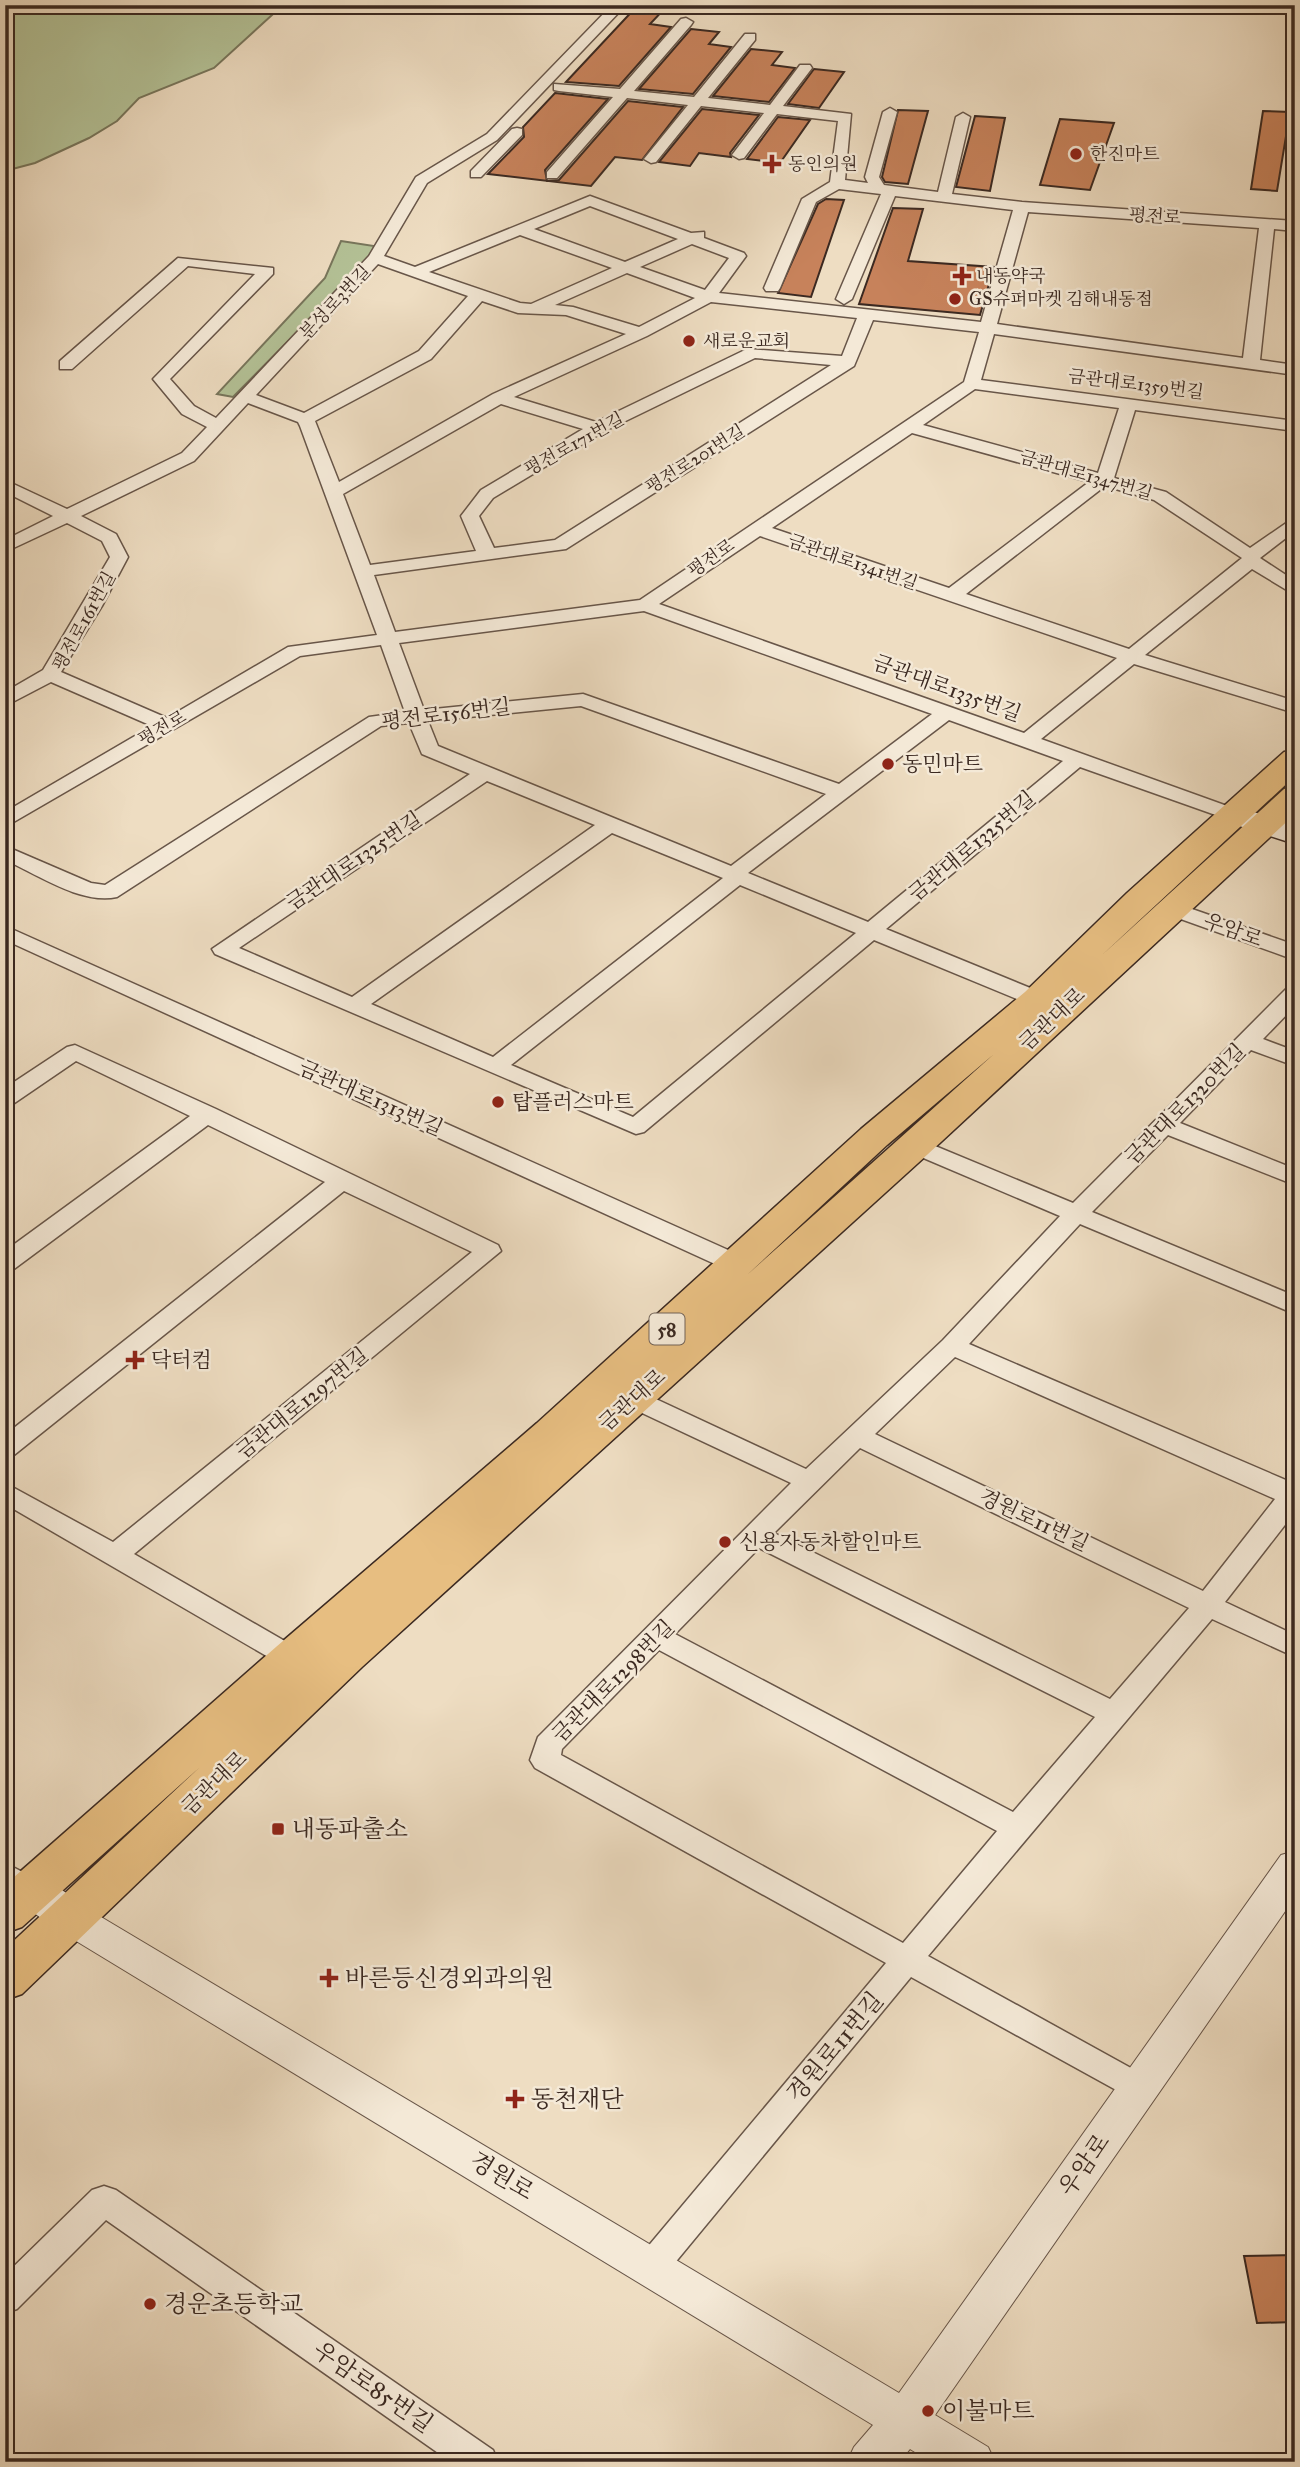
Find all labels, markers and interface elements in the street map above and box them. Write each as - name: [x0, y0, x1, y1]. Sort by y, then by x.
- place label: 한진마트: [1090, 143, 1160, 165]
- marker: 한진마트: [1068, 146, 1084, 162]
- place label: 동인의원: [788, 153, 858, 175]
- marker: 동인의원: [762, 154, 782, 174]
- street label: 평전로: [1128, 203, 1182, 229]
- street label: 분성로3번길: [295, 260, 375, 344]
- place label: 내동약국: [976, 265, 1046, 287]
- marker: 내동약국: [954, 268, 970, 284]
- place label: GS슈퍼마켓 김해내동점: [969, 288, 1153, 310]
- marker: GS슈퍼마켓 김해내동점: [947, 291, 963, 307]
- place label: 새로운교회: [703, 330, 790, 352]
- marker: 새로운교회: [681, 333, 697, 349]
- street label: 금관대로1359번길: [1067, 365, 1205, 403]
- street label: 평전로171번길: [520, 408, 628, 480]
- street label: 평전로201번길: [641, 420, 749, 498]
- street label: 금관대로1347번길: [1017, 445, 1155, 505]
- street label: 금관대로1341번길: [785, 529, 921, 595]
- street label: 평전로: [683, 534, 739, 582]
- street label: 평전로161번길: [48, 567, 120, 675]
- street label: 금관대로1335번길: [869, 649, 1025, 727]
- street label: 평전로156번길: [380, 693, 512, 735]
- street label: 평전로: [134, 705, 190, 751]
- place label: 동민마트: [902, 751, 983, 777]
- marker: 동민마트: [880, 756, 896, 772]
- street label: 금관대로1325번길: [903, 785, 1041, 907]
- street label: 금관대로1325번길: [281, 806, 427, 916]
- street label: 우암로: [1200, 907, 1266, 953]
- street label: 금관대로: [1013, 982, 1091, 1056]
- street label: 금관대로1320번길: [1119, 1038, 1251, 1170]
- street label: 금관대로1313번길: [295, 1055, 447, 1141]
- place label: 탑플러스마트: [512, 1089, 634, 1115]
- marker: 탑플러스마트: [490, 1094, 506, 1110]
- road number: 58: [650, 1314, 684, 1344]
- street label: 금관대로1297번길: [231, 1342, 373, 1464]
- place label: 닥터컴: [151, 1347, 212, 1373]
- marker: 닥터컴: [125, 1350, 145, 1370]
- street label: 금관대로: [593, 1363, 671, 1437]
- street label: 경원로11번길: [975, 1483, 1093, 1557]
- place label: 신용자동차할인마트: [739, 1529, 922, 1555]
- marker: 신용자동차할인마트: [717, 1534, 733, 1550]
- street label: 금관대로1298번길: [546, 1614, 680, 1748]
- street label: 금관대로: [176, 1745, 252, 1821]
- place label: 내동파출소: [292, 1814, 408, 1844]
- marker: 내동파출소: [270, 1821, 286, 1837]
- place label: 바른등신경외과의원: [345, 1963, 554, 1993]
- marker: 바른등신경외과의원: [319, 1968, 339, 1988]
- street label: 경원로11번길: [780, 1986, 890, 2108]
- place label: 동천재단: [531, 2084, 625, 2114]
- marker: 동천재단: [505, 2089, 525, 2109]
- street label: 우암로: [1052, 2128, 1116, 2202]
- street label: 경원로: [464, 2145, 540, 2207]
- place label: 경운초등학교: [164, 2289, 303, 2319]
- marker: 경운초등학교: [142, 2296, 158, 2312]
- street label: 우암로85번길: [307, 2335, 439, 2439]
- place label: 이불마트: [942, 2396, 1035, 2426]
- marker: 이불마트: [920, 2403, 936, 2419]

